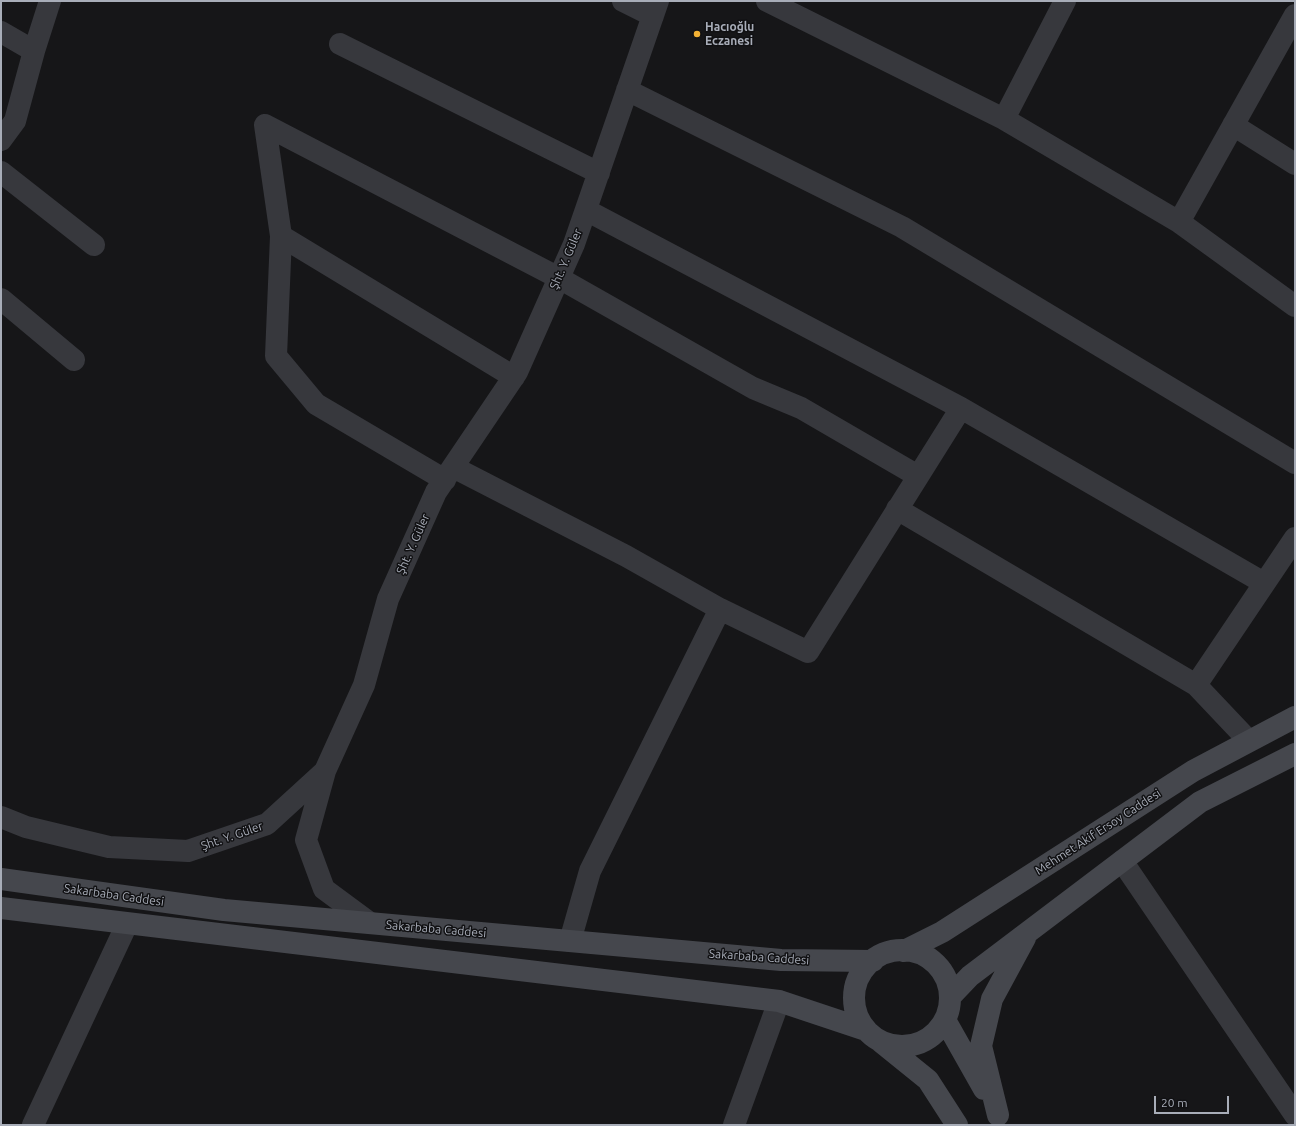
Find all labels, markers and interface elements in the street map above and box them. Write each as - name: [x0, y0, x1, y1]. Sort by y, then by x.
- place label: Hacıoğlu Eczanesi: [705, 20, 754, 48]
- marker: Hacıoğlu Eczanesi: [692, 29, 702, 39]
- street label: Şht. Y. Güler: [547, 226, 585, 292]
- street label: Şht. Y. Güler: [393, 511, 433, 577]
- street label: Mehmet Akif Ersoy Caddesi: [1033, 786, 1163, 878]
- street label: Şht. Y. Güler: [199, 819, 265, 853]
- street label: Sakarbaba Caddesi: [63, 881, 165, 909]
- street label: Sakarbaba Caddesi: [385, 917, 487, 941]
- street label: Sakarbaba Caddesi: [708, 946, 810, 968]
- scale bar: [1156, 1088, 1231, 1114]
- text: 20 m: [1161, 1096, 1188, 1109]

